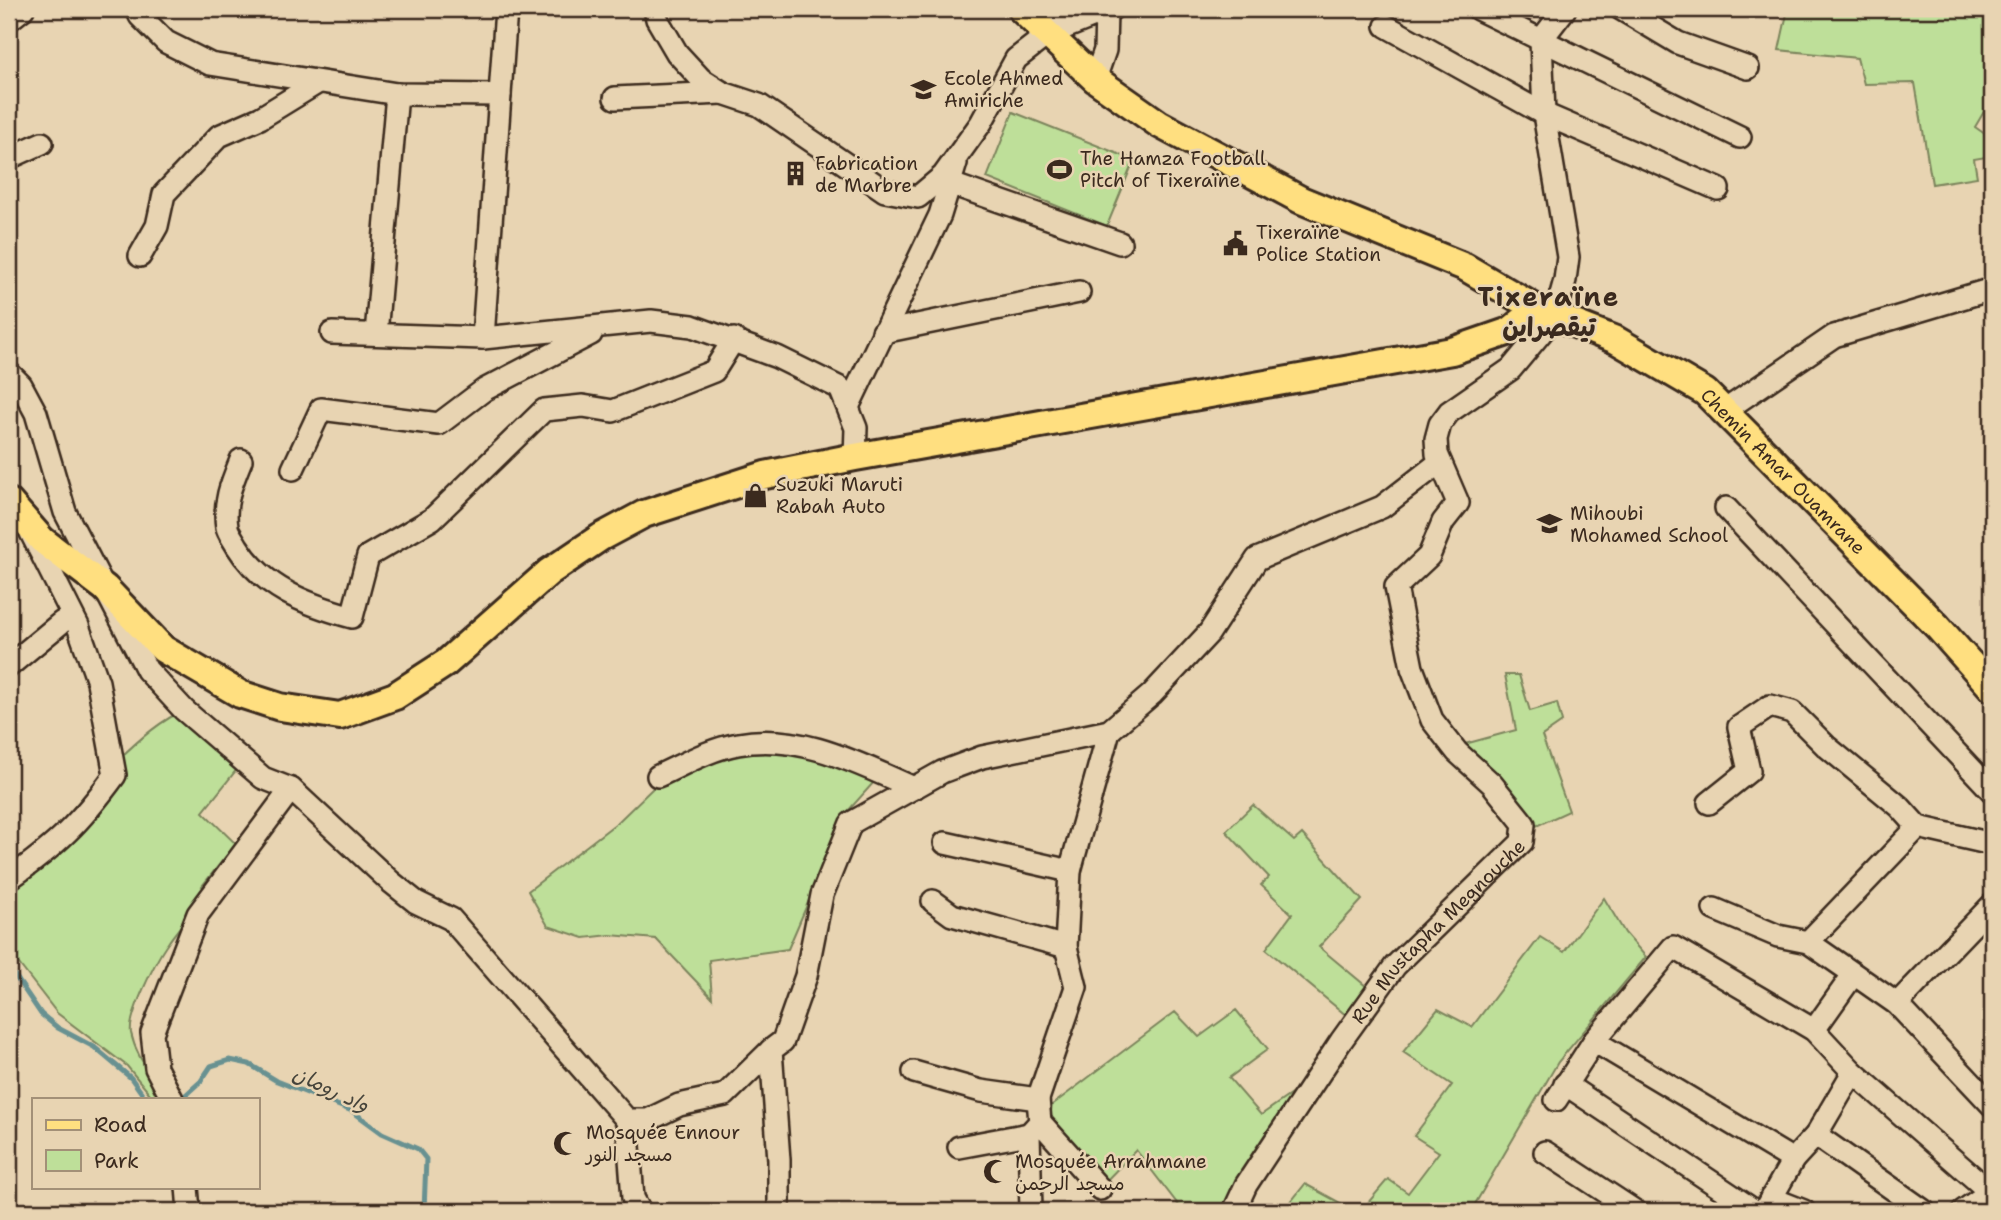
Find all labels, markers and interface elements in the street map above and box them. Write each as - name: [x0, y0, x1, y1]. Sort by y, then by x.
- place label: Ecole Ahmed Amiriche: [944, 66, 1063, 113]
- school or university icon: Ecole Ahmed Amiriche: [910, 75, 938, 103]
- place label: The Hamza Football Pitch of Tixeraïne: [1080, 146, 1266, 193]
- place label: Fabrication de Marbre: [815, 151, 918, 198]
- sports icon: The Hamza Football Pitch of Tixeraïne: [1046, 155, 1074, 183]
- building icon: Fabrication de Marbre: [781, 160, 809, 188]
- place label: Tixeraïne Police Station: [1256, 220, 1381, 267]
- public building icon: Tixeraïne Police Station: [1222, 229, 1250, 257]
- district label: Tixeraïne تيقصراين: [1478, 279, 1620, 344]
- street label: Chemin Amar Ouamrane: [1696, 383, 1871, 560]
- place label: Suzuki Maruti Rabah Auto: [776, 472, 903, 519]
- shop icon: Suzuki Maruti Rabah Auto: [742, 481, 770, 509]
- place label: Mihoubi Mohamed School: [1570, 501, 1728, 548]
- school or university icon: Mihoubi Mohamed School: [1536, 510, 1564, 538]
- street label: Rue Mustapha Megnouche: [1345, 834, 1530, 1028]
- water label: واد رومان: [288, 1059, 374, 1119]
- legend: [32, 1098, 259, 1188]
- text: Road: [94, 1111, 147, 1139]
- place label: Mosquée Ennour مسجد النور: [584, 1120, 740, 1167]
- mosque icon: Mosquée Ennour مسجد النور: [552, 1129, 580, 1157]
- text: Park: [94, 1147, 139, 1175]
- place label: Mosquée Arrahmane مسجد الرحمن: [1015, 1149, 1207, 1196]
- mosque icon: Mosquée Arrahmane مسجد الرحمن: [981, 1158, 1009, 1186]

